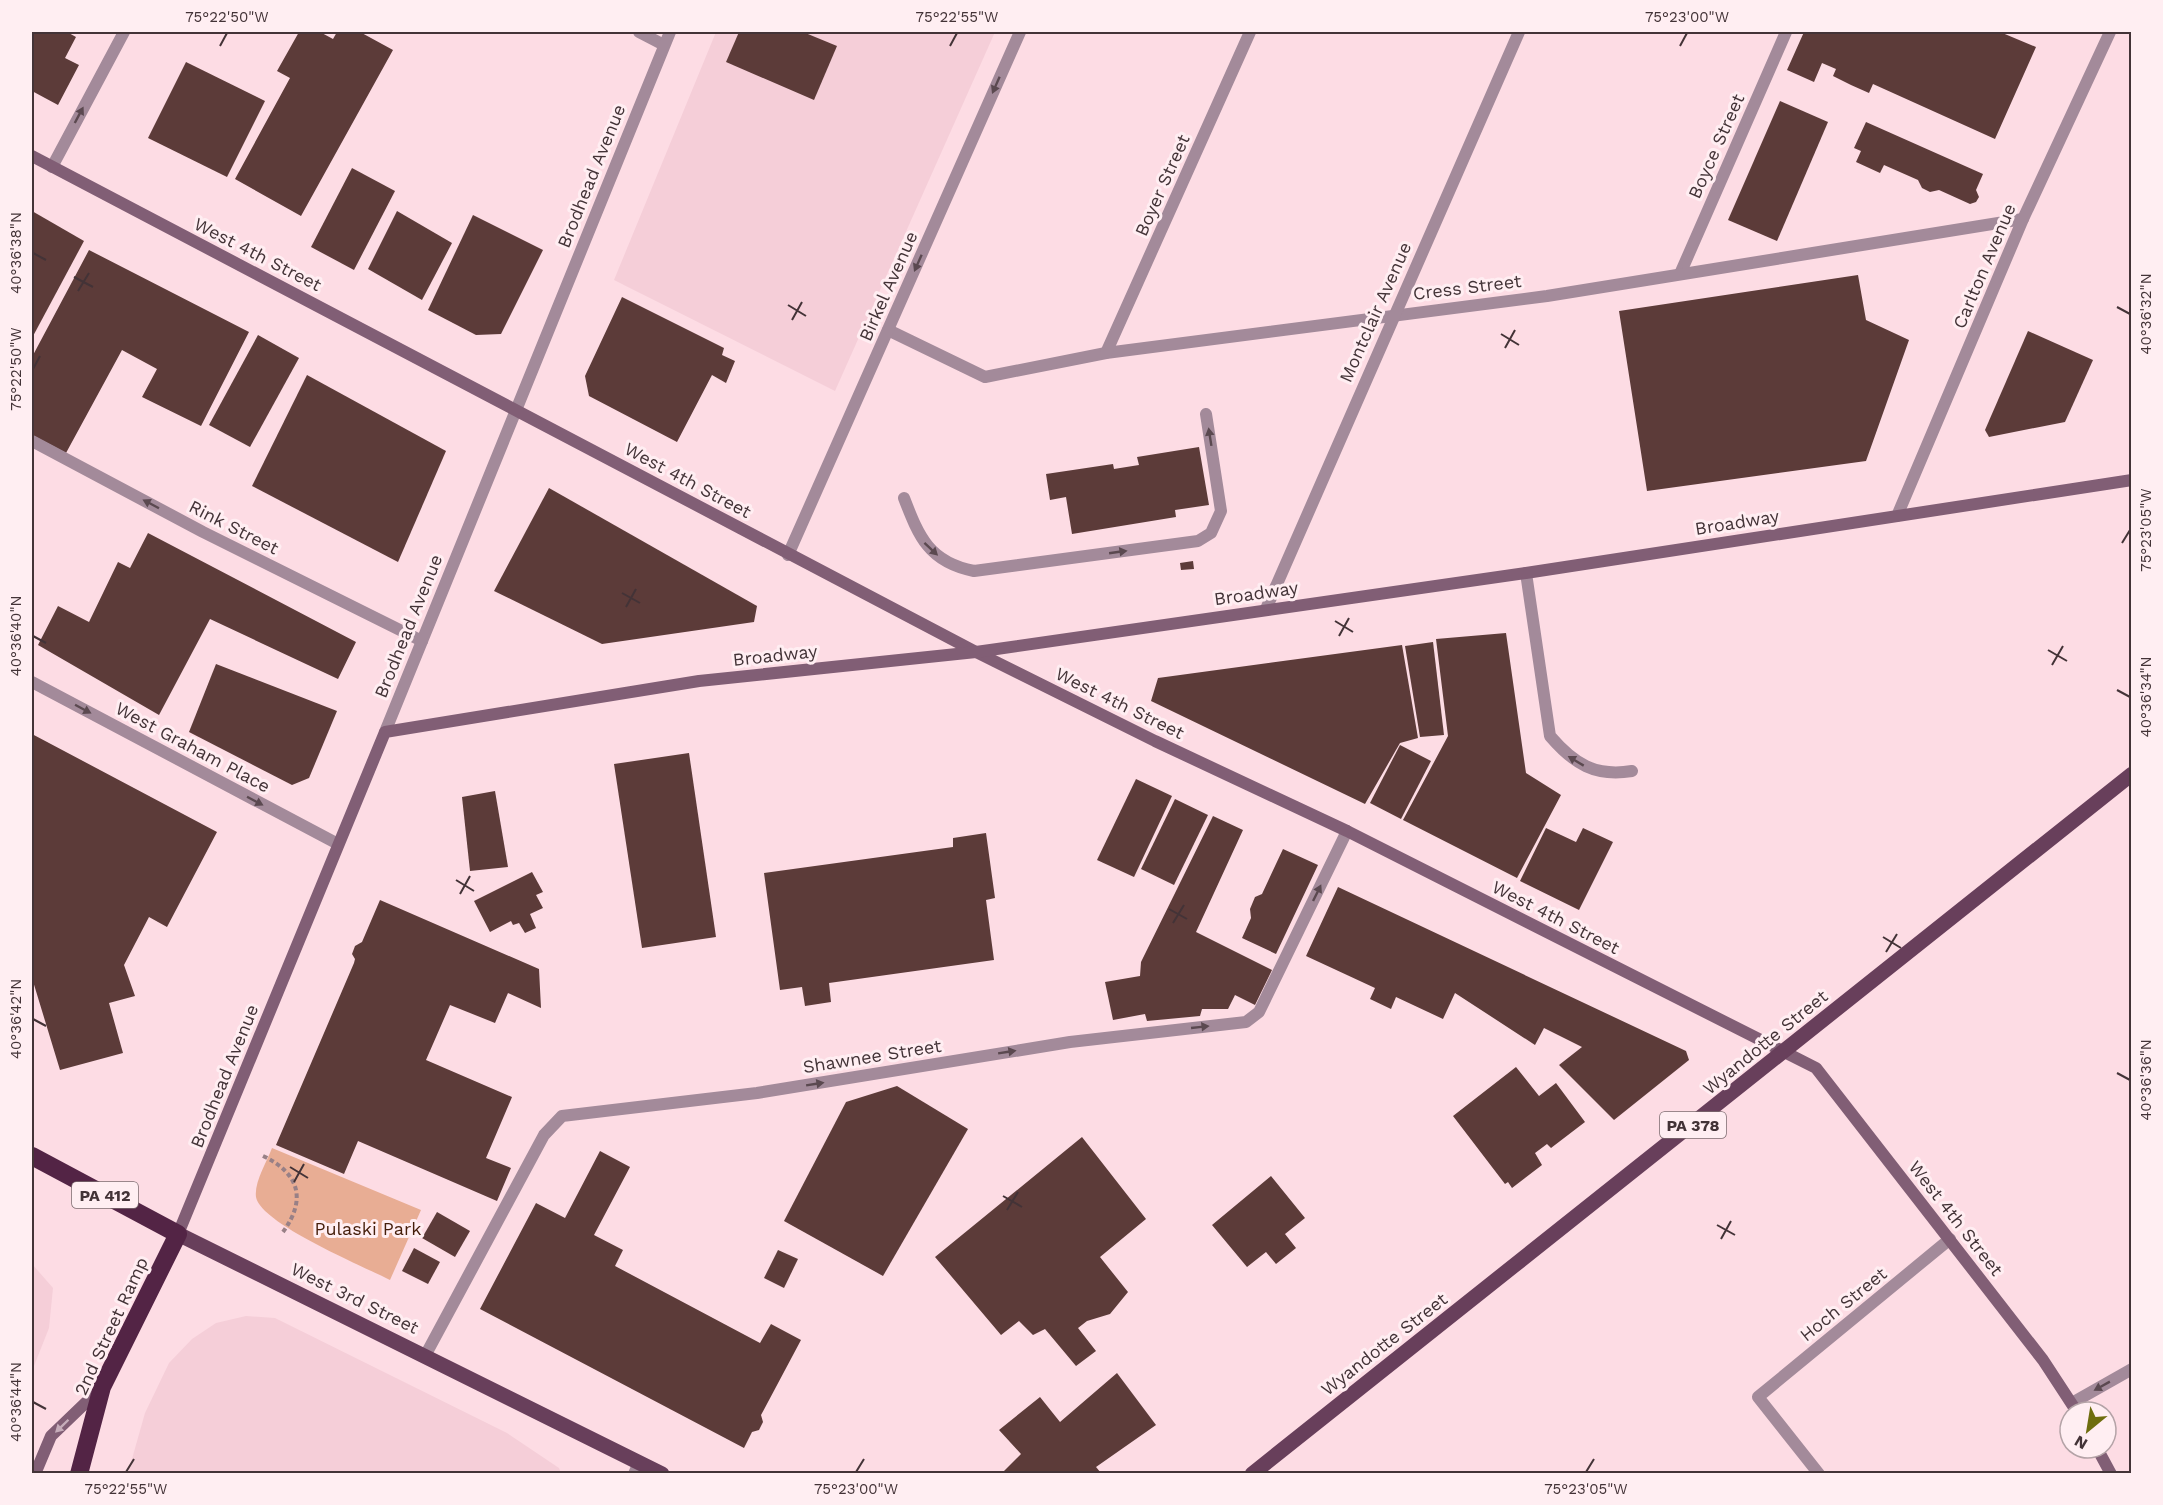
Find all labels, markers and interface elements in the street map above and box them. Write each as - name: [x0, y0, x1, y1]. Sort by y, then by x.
- text: 75°22'50"W: [185, 8, 269, 26]
- text: 75°22'55"W: [916, 8, 998, 26]
- text: 75°23'00"W: [1645, 8, 1729, 26]
- one-way arrow: [991, 76, 1001, 94]
- street label: Boyce Street: [1684, 90, 1749, 202]
- street label: Brodhead Avenue: [553, 101, 629, 251]
- one-way arrow: [74, 106, 84, 124]
- street label: Boyer Street: [1130, 130, 1194, 239]
- street label: Carlton Avenue: [1948, 200, 2020, 332]
- text: 40°36'38"N: [7, 212, 25, 294]
- street label: West 4th Street: [191, 213, 326, 295]
- street label: Birkel Avenue: [854, 228, 922, 344]
- street label: Montclair Avenue: [1335, 239, 1415, 385]
- one-way arrow: [913, 255, 922, 272]
- street label: Cress Street: [1412, 270, 1523, 304]
- text: 40°36'32"N: [2137, 273, 2155, 355]
- text: 75°22'50"W: [7, 327, 25, 411]
- one-way arrow: [1205, 428, 1214, 447]
- street label: West 4th Street: [621, 438, 755, 522]
- text: 75°23'05"W: [2137, 488, 2155, 572]
- street label: Rink Street: [186, 495, 283, 559]
- one-way arrow: [142, 499, 159, 509]
- street label: Broadway: [1693, 505, 1781, 539]
- one-way arrow: [923, 542, 938, 556]
- one-way arrow: [1109, 547, 1128, 557]
- street label: Brodhead Avenue: [370, 551, 446, 701]
- street label: Broadway: [1213, 577, 1300, 609]
- text: 40°36'40"N: [7, 596, 25, 676]
- street label: Broadway: [732, 640, 819, 670]
- text: 40°36'34"N: [2137, 657, 2155, 738]
- street label: West 4th Street: [1052, 663, 1188, 743]
- street label: West Graham Place: [112, 697, 274, 797]
- one-way arrow: [75, 704, 92, 714]
- one-way arrow: [1568, 756, 1584, 767]
- one-way arrow: [247, 796, 264, 806]
- street label: West 4th Street: [1489, 876, 1624, 958]
- one-way arrow: [1312, 884, 1321, 901]
- text: 40°36'42"N: [7, 979, 25, 1059]
- street label: Wyandotte Street: [1698, 985, 1832, 1099]
- street label: Brodhead Avenue: [186, 1001, 262, 1151]
- one-way arrow: [1191, 1023, 1210, 1032]
- street label: Shawnee Street: [801, 1035, 943, 1077]
- text: 40°36'36"N: [2137, 1039, 2155, 1121]
- one-way arrow: [998, 1048, 1017, 1057]
- one-way arrow: [805, 1079, 824, 1088]
- road number: PA 378: [1660, 1112, 1726, 1138]
- street label: West 4th Street: [1905, 1156, 2008, 1280]
- road number: PA 412: [72, 1182, 138, 1208]
- park label: Pulaski Park: [314, 1218, 422, 1239]
- street label: 2nd Street Ramp: [70, 1254, 152, 1398]
- street label: West 3rd Street: [288, 1258, 423, 1338]
- street label: Hoch Street: [1795, 1262, 1891, 1345]
- street label: Wyandotte Street: [1317, 1288, 1452, 1400]
- text: 40°36'44"N: [7, 1362, 25, 1442]
- one-way arrow: [2093, 1381, 2110, 1391]
- north arrow: [2058, 1400, 2118, 1460]
- one-way arrow: [54, 1419, 69, 1433]
- text: N: [2071, 1431, 2091, 1454]
- text: 75°22'55"W: [85, 1480, 167, 1498]
- text: 75°23'00"W: [814, 1480, 898, 1498]
- text: 75°23'05"W: [1544, 1480, 1628, 1498]

